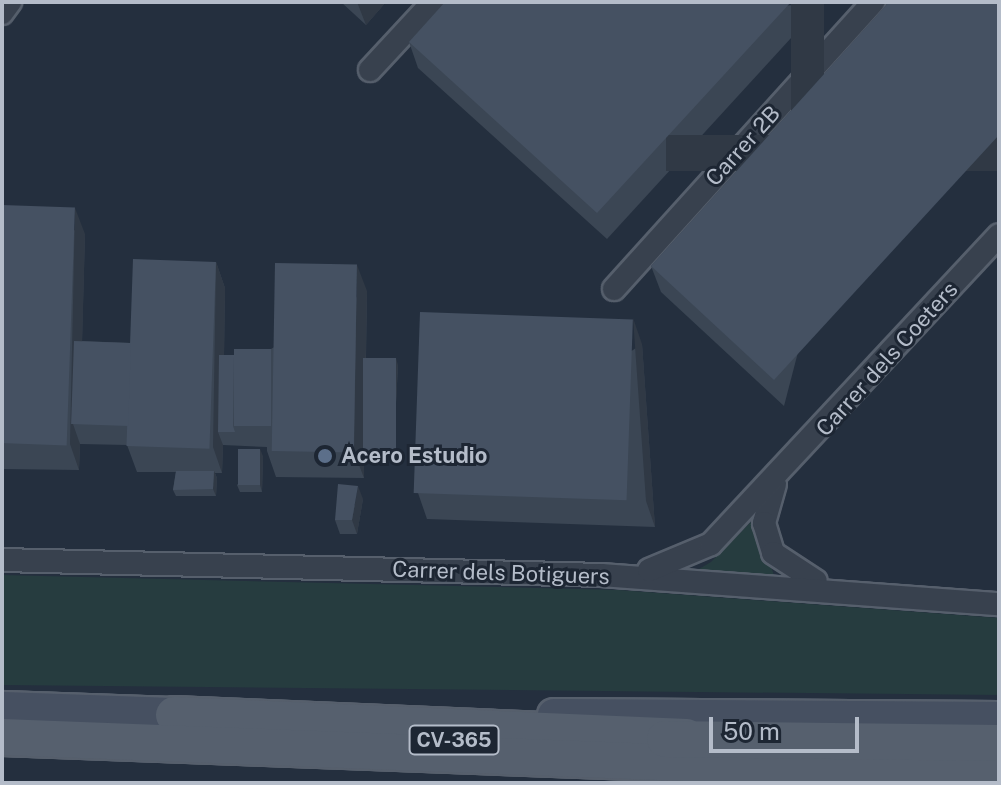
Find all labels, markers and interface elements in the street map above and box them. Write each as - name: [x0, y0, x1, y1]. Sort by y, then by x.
- street label: Carrer 2B: [700, 101, 786, 191]
- street label: Carrer dels Coeters: [811, 276, 963, 442]
- place label: Acero Estudio: [341, 443, 487, 469]
- marker: Acero Estudio: [316, 447, 334, 465]
- street label: Carrer dels Botiguers: [392, 556, 610, 590]
- scale bar: [713, 701, 863, 751]
- text: 50 m: [723, 717, 780, 745]
- road number: CV-365: [408, 724, 500, 756]

